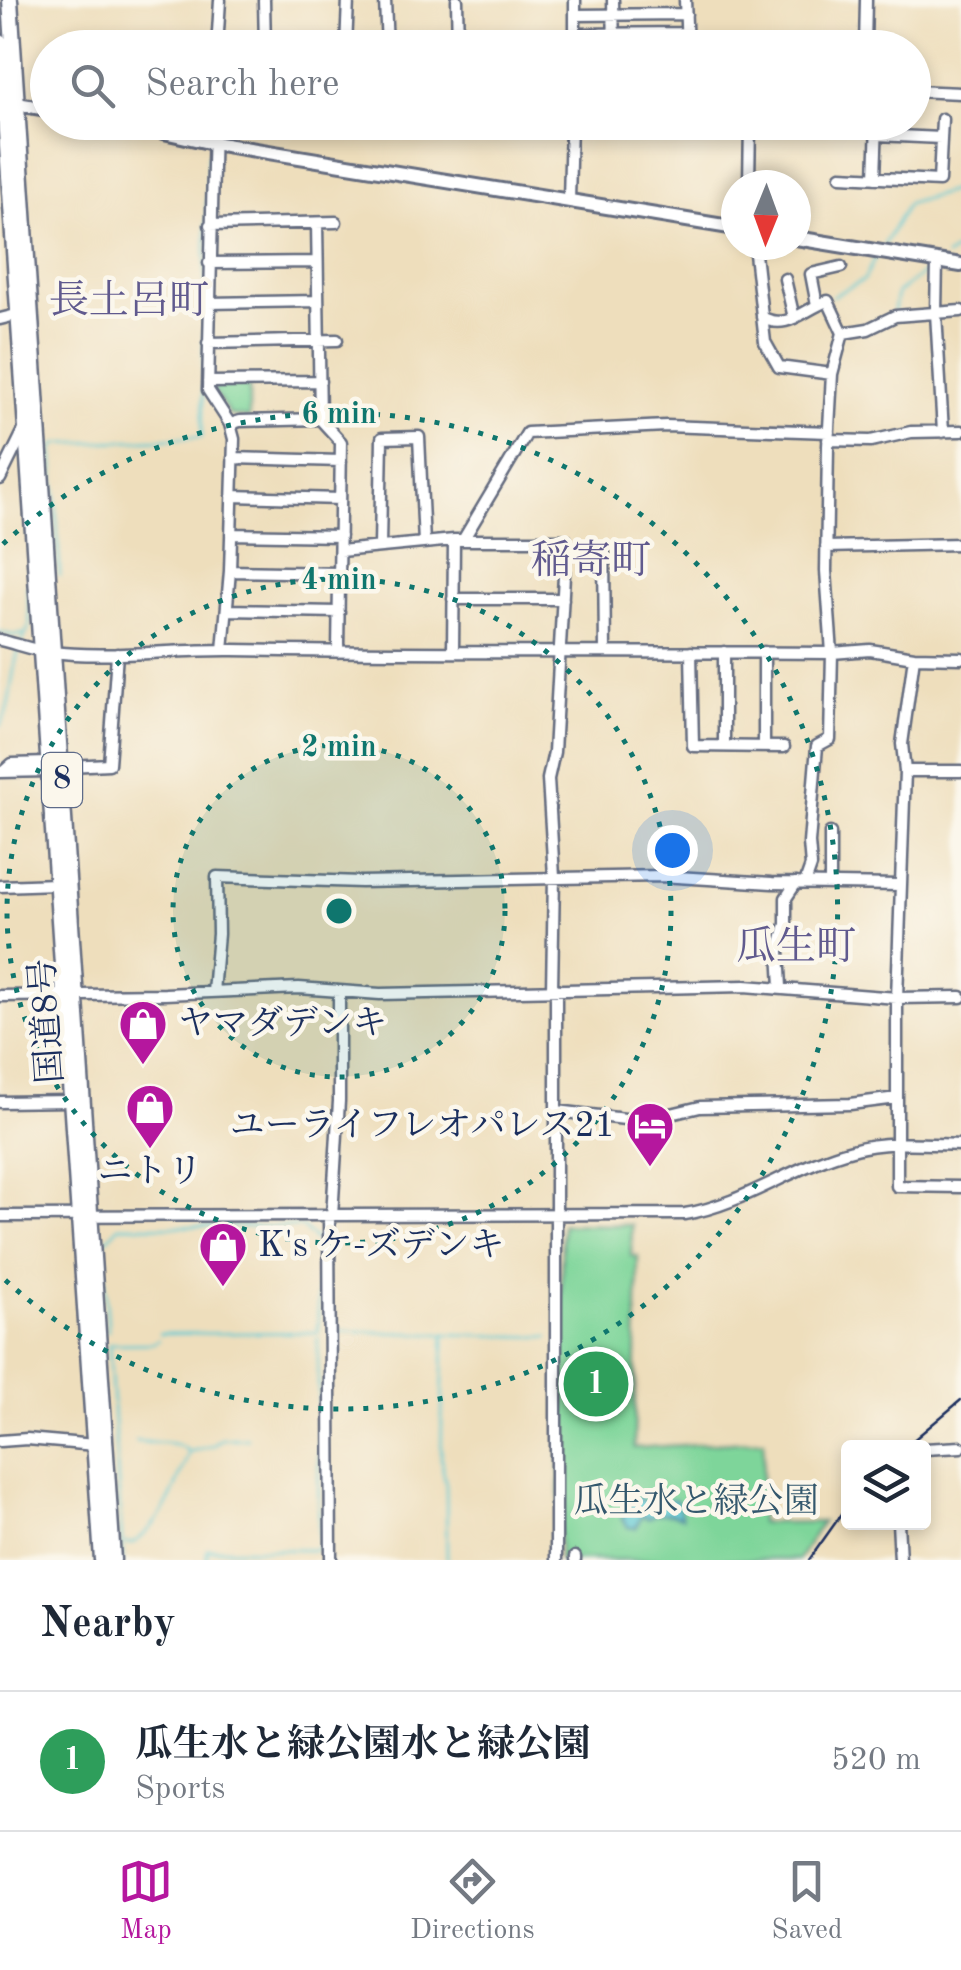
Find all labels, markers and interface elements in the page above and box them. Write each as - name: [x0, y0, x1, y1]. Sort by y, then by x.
- search box: [30, 30, 931, 140]
- icon: search: [65, 58, 120, 113]
- text: Search here: [145, 66, 340, 104]
- north arrow: [721, 170, 811, 260]
- district label: 長土呂町: [49, 279, 209, 323]
- text: 6 min: [301, 400, 377, 430]
- district label: 稲寄町: [531, 539, 651, 583]
- text: 4 min: [301, 566, 377, 596]
- text: 2 min: [301, 733, 377, 763]
- road number: 8: [42, 753, 82, 807]
- your location: [647, 825, 698, 876]
- centre of rings: [321, 893, 357, 929]
- district label: 瓜生町: [736, 925, 856, 969]
- street label: 国道8号: [23, 957, 70, 1085]
- shop icon: ヤマダデンキ: [117, 998, 169, 1066]
- place label: ヤマダデンキ: [178, 1005, 387, 1042]
- shop icon: ニトリ: [124, 1082, 176, 1150]
- hotel icon: ユーライフレオパレス21: [624, 1100, 676, 1168]
- place label: ユーライフレオパレス21: [230, 1109, 615, 1144]
- place label: ニトリ: [97, 1155, 203, 1190]
- shop icon: K's ケ-ズデンキ: [197, 1220, 249, 1288]
- place label: K's ケ-ズデンキ: [258, 1227, 504, 1264]
- pin: 1: [564, 1346, 628, 1422]
- map controls: [841, 1440, 931, 1530]
- button: layers: [841, 1440, 931, 1530]
- park label: 瓜生水と緑公園: [573, 1482, 819, 1520]
- text: Nearby: [40, 1604, 176, 1646]
- text: 瓜生水と緑公園水と緑公園: [135, 1727, 591, 1765]
- text: 1: [63, 1745, 82, 1777]
- text: 520 m: [831, 1745, 921, 1777]
- text: Sports: [135, 1774, 226, 1806]
- tab: Map: [118, 1854, 173, 1949]
- tab: Directions: [410, 1854, 535, 1949]
- tab: Saved: [771, 1854, 843, 1949]

